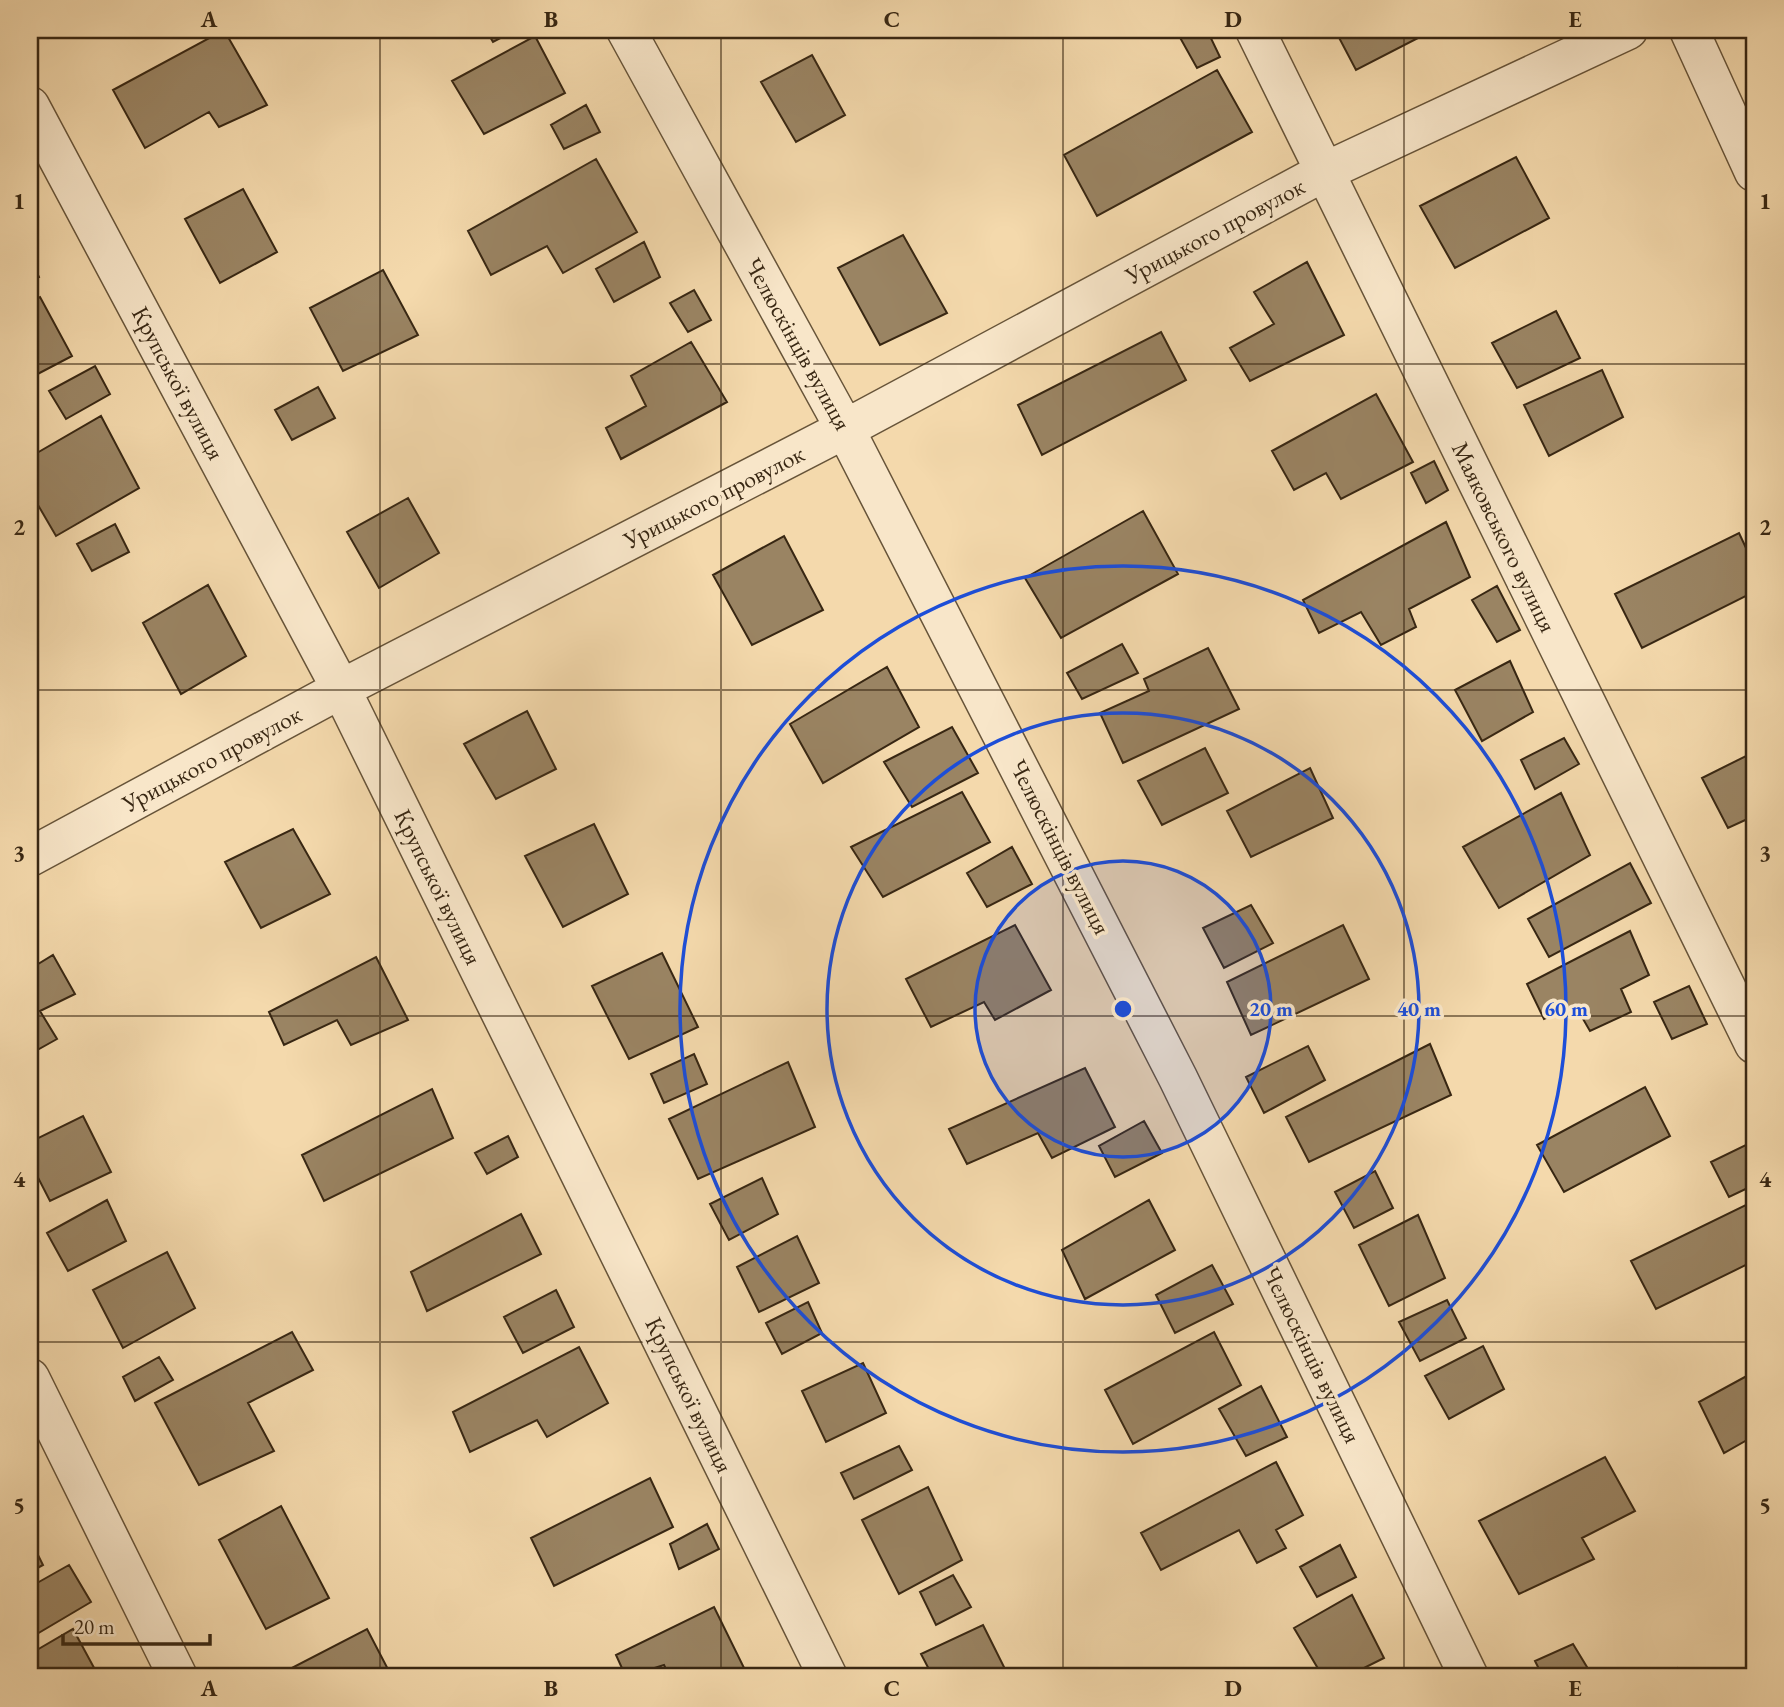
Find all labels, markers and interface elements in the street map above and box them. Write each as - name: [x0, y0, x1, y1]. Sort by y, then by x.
- text: A: [200, 4, 218, 34]
- text: B: [544, 4, 558, 34]
- text: C: [884, 4, 900, 34]
- text: D: [1224, 4, 1242, 34]
- text: E: [1568, 4, 1582, 34]
- street label: Урицького провулок: [1119, 170, 1310, 291]
- text: 1: [13, 186, 25, 216]
- text: 1: [1759, 186, 1771, 216]
- street label: Челюскінців вулиця: [738, 252, 859, 436]
- street label: Крупської вулиця: [125, 301, 232, 465]
- street label: Маяковського вулиця: [1445, 436, 1564, 637]
- street label: Урицького провулок: [617, 437, 810, 556]
- text: 2: [13, 512, 25, 542]
- text: 2: [1759, 512, 1771, 542]
- street label: Урицького провулок: [116, 698, 307, 819]
- street label: Челюскінців вулиця: [1003, 754, 1118, 940]
- street label: Крупської вулиця: [387, 804, 490, 970]
- text: 3: [13, 838, 25, 868]
- text: 3: [1759, 838, 1771, 868]
- text: 20 m: [1249, 995, 1293, 1022]
- text: 40 m: [1397, 995, 1441, 1022]
- text: 60 m: [1544, 995, 1588, 1022]
- centre of rings: [1111, 997, 1135, 1021]
- text: 4: [13, 1164, 26, 1194]
- text: 4: [1759, 1164, 1772, 1194]
- street label: Челюскінців вулиця: [1256, 1261, 1369, 1448]
- street label: Крупської вулиця: [638, 1312, 741, 1478]
- text: 5: [13, 1490, 25, 1520]
- text: 5: [1759, 1490, 1771, 1520]
- scale bar: [63, 1602, 210, 1646]
- text: 20 m: [74, 1613, 115, 1640]
- text: A: [200, 1673, 218, 1703]
- text: B: [544, 1673, 558, 1703]
- text: C: [884, 1673, 900, 1703]
- text: D: [1224, 1673, 1242, 1703]
- text: E: [1568, 1673, 1582, 1703]

